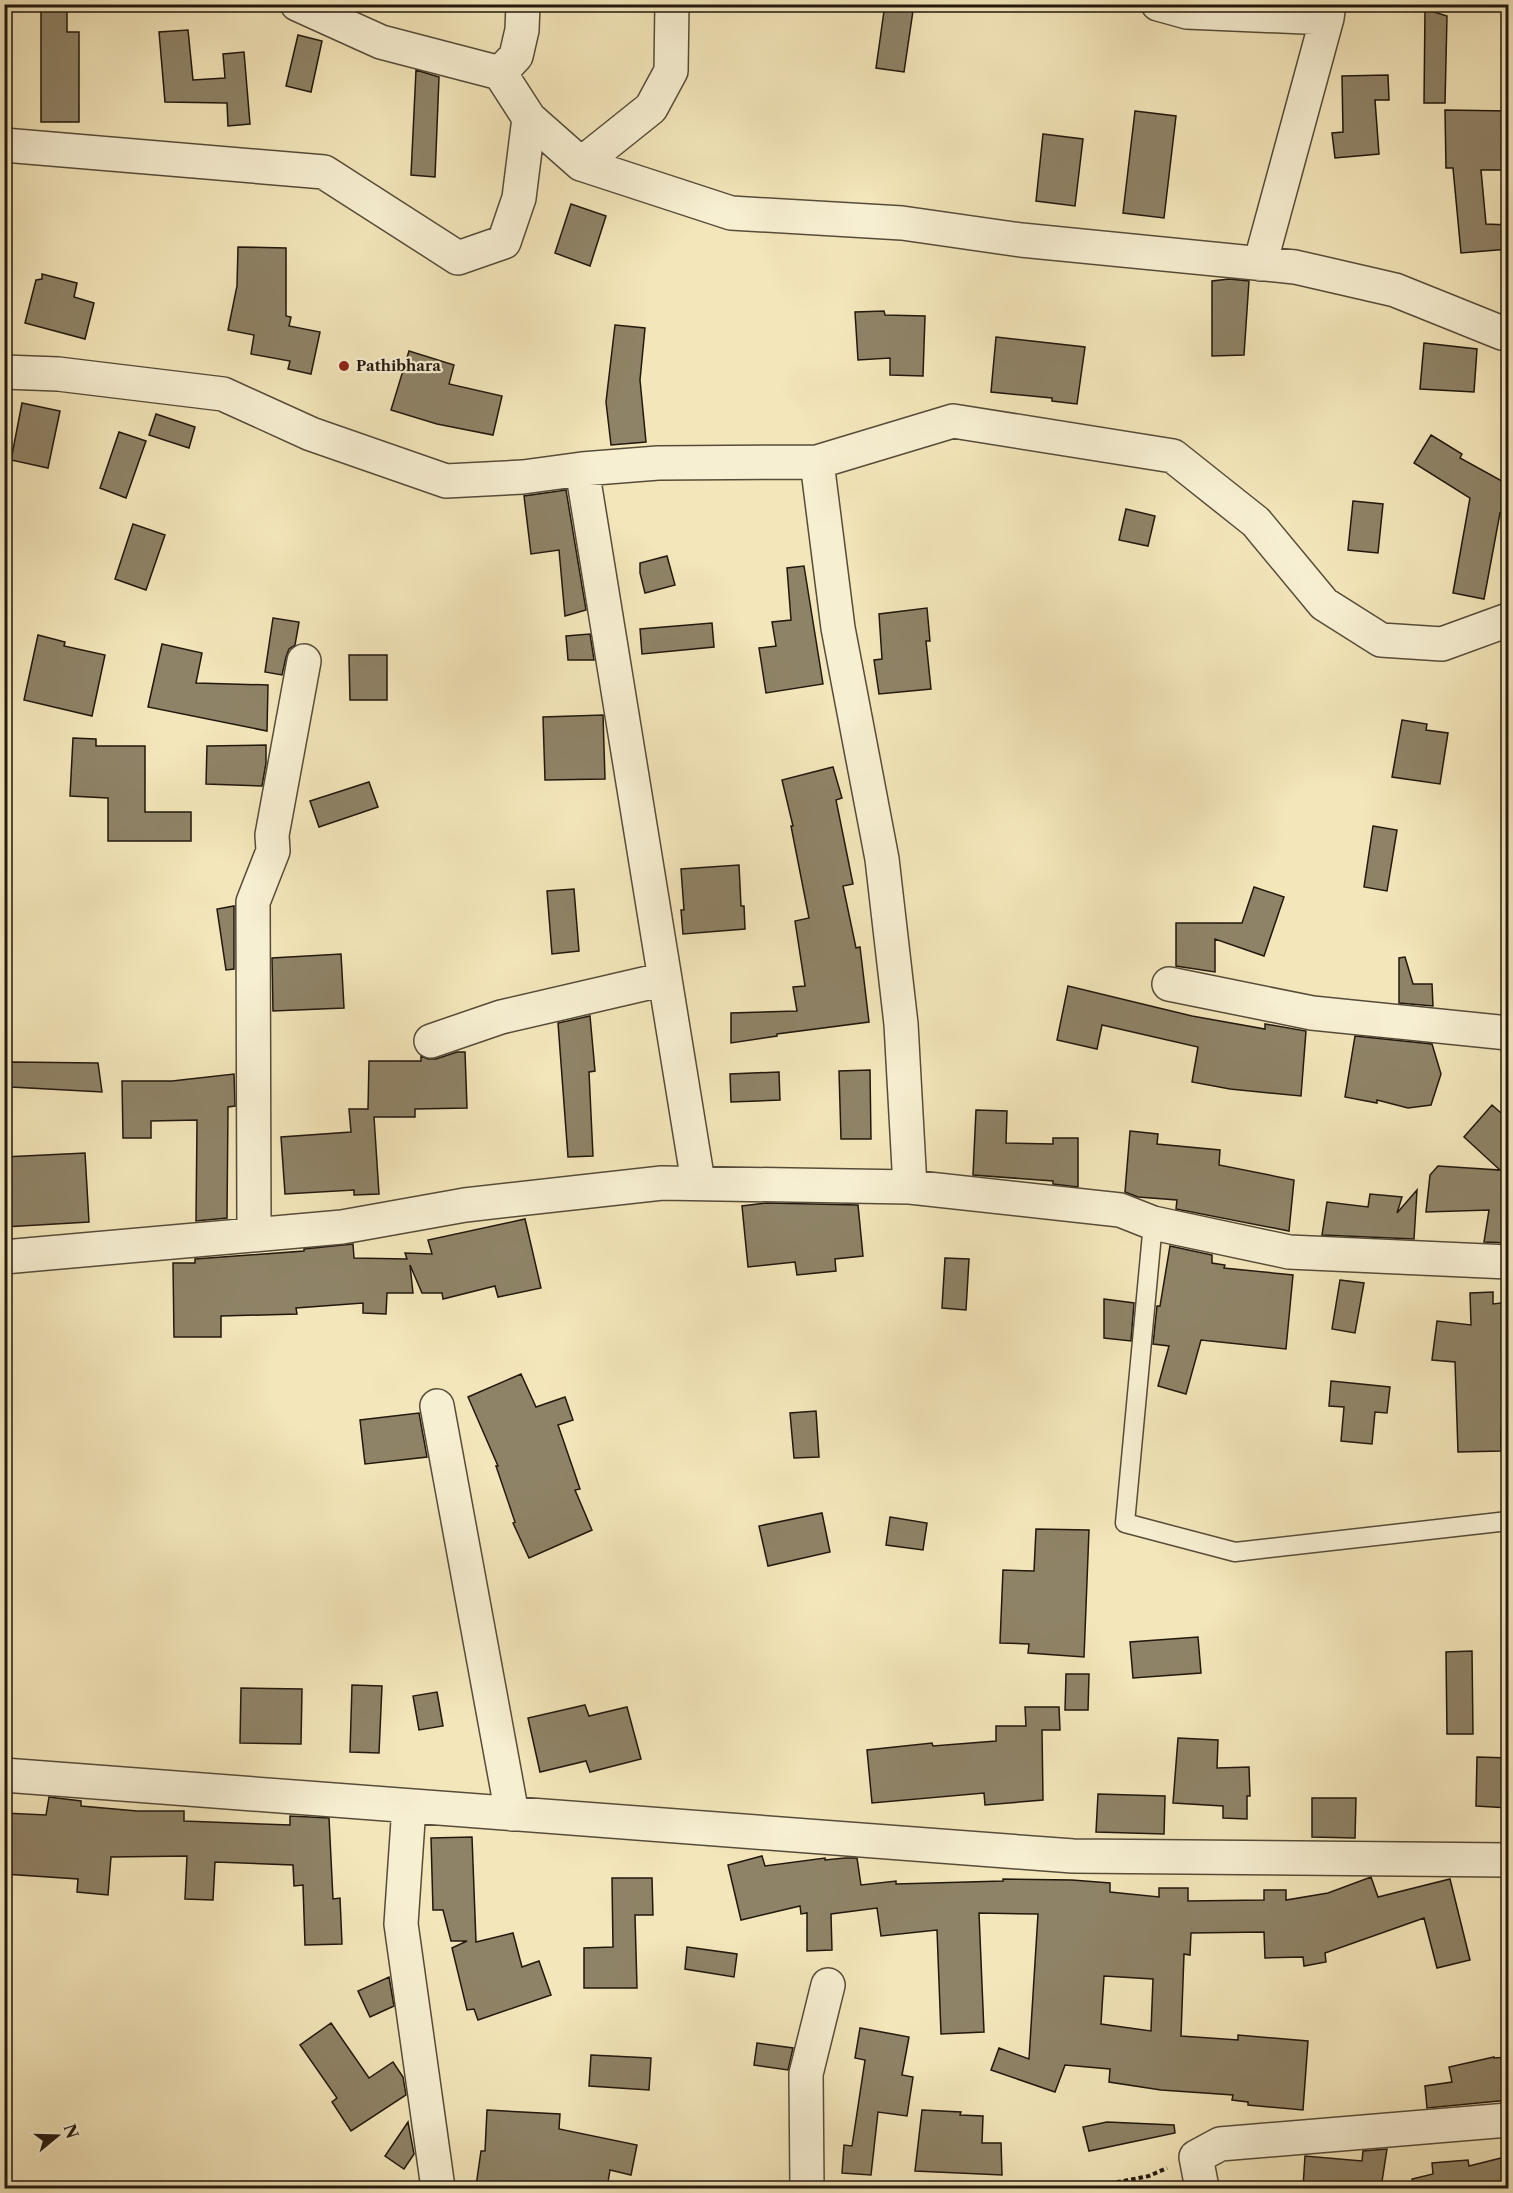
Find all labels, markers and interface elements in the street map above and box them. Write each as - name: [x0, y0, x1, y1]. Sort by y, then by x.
- place label: Pathibhara: [356, 356, 441, 375]
- marker: Pathibhara: [337, 359, 351, 373]
- north arrow: [27, 2106, 87, 2166]
- text: N: [59, 2121, 83, 2141]

